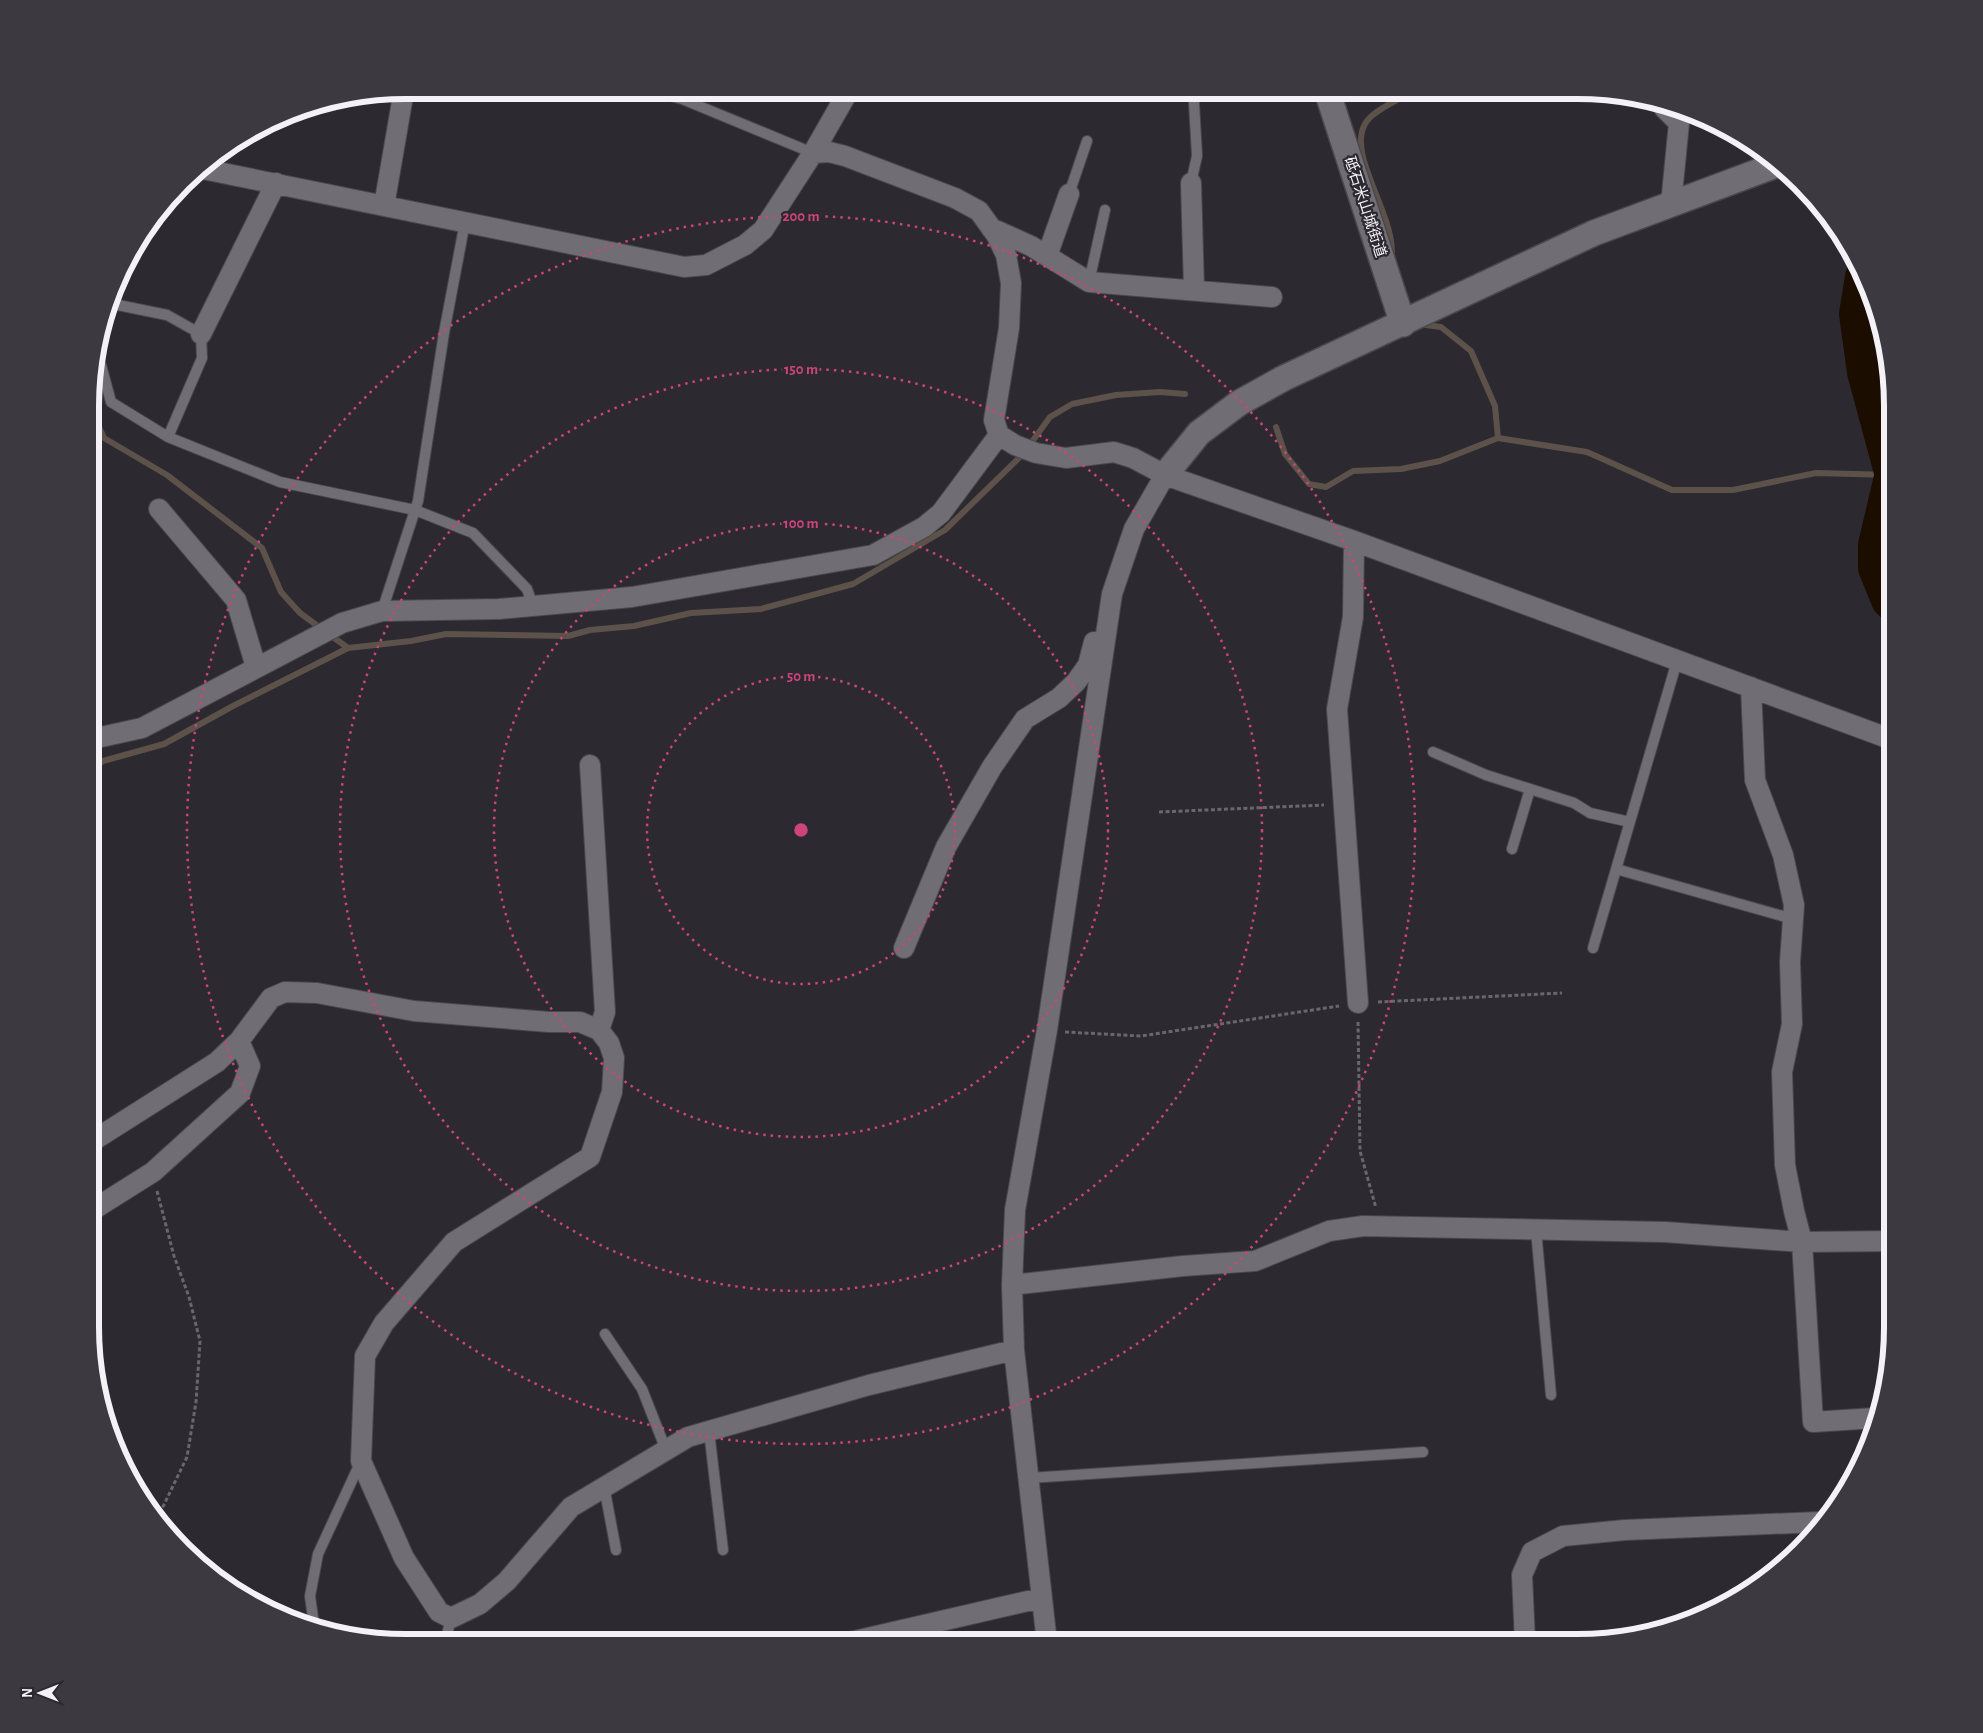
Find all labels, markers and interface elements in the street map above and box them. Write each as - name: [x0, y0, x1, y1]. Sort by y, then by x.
- street label: 砥石米山城街道: [1342, 154, 1389, 259]
- text: 200 m: [782, 209, 820, 224]
- text: 150 m: [784, 362, 818, 377]
- text: 100 m: [783, 516, 819, 531]
- text: 50 m: [787, 669, 815, 684]
- centre of rings: [792, 821, 810, 839]
- north arrow: [15, 1668, 65, 1718]
- text: N: [21, 1688, 35, 1698]

